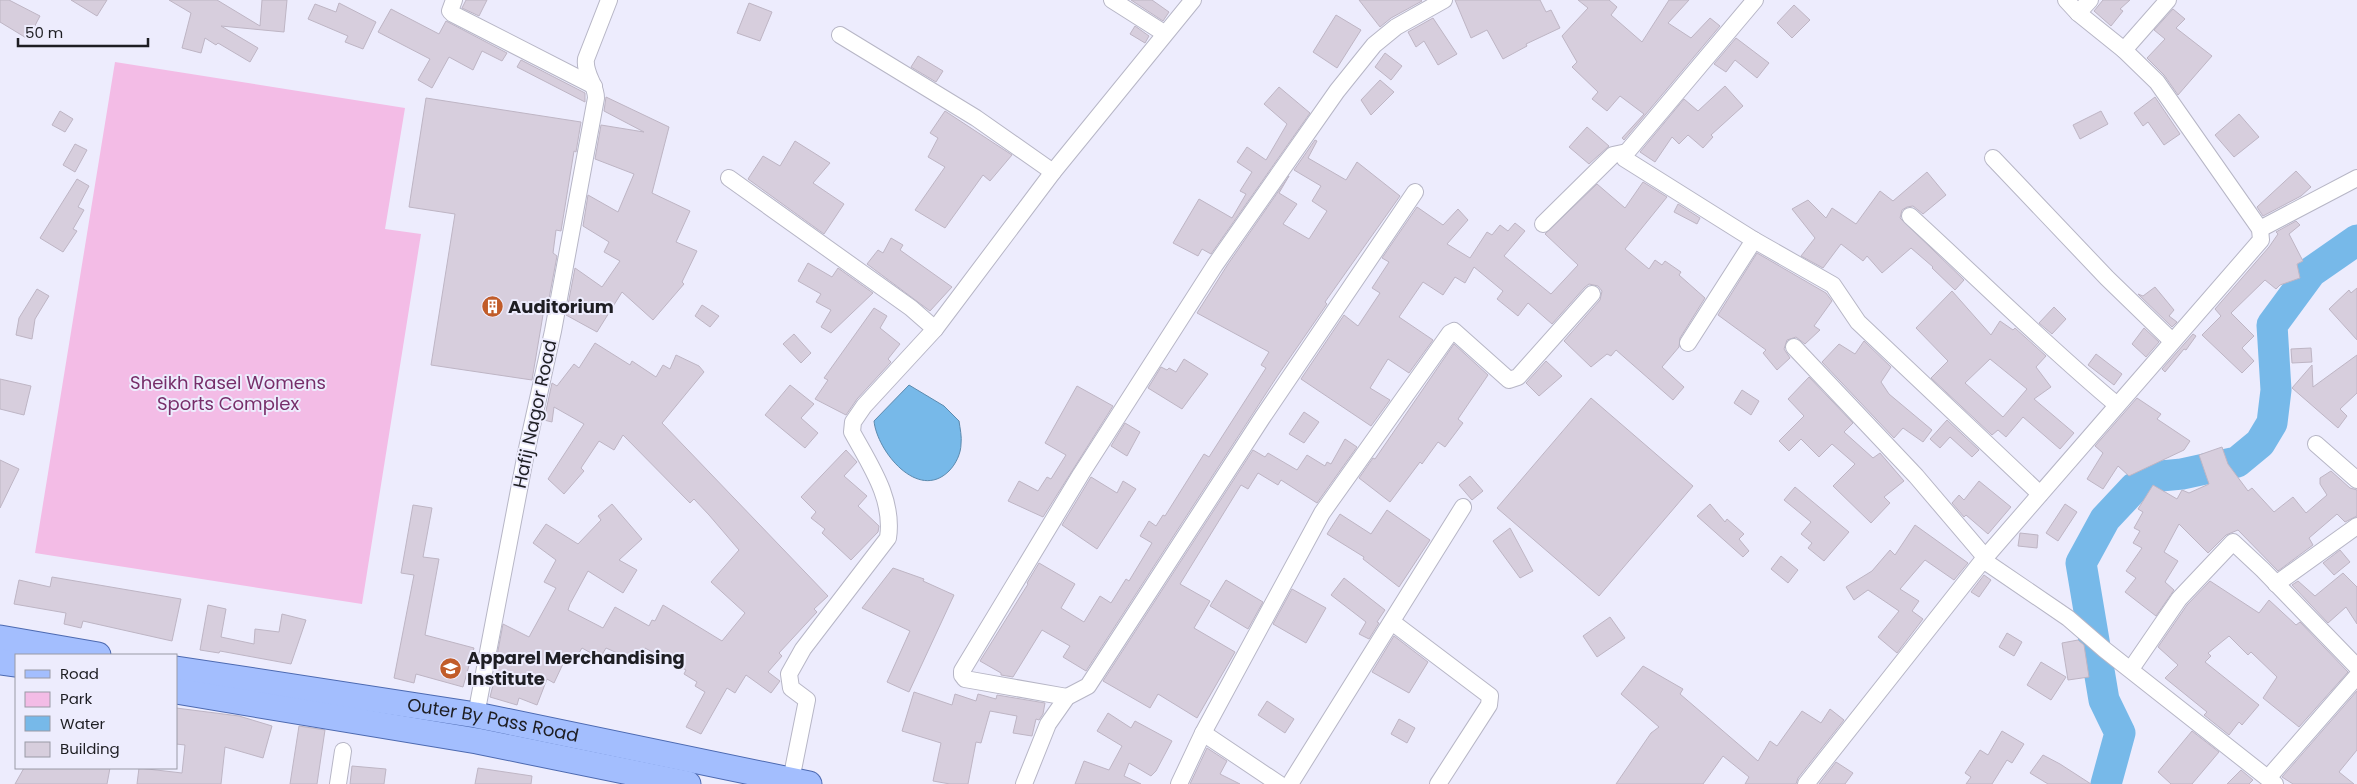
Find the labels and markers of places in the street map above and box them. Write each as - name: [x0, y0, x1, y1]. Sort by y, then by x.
- place label: Auditorium: [508, 294, 614, 319]
- building icon: Auditorium: [480, 295, 504, 319]
- place label: Apparel Merchandising Institute: [467, 645, 685, 691]
- school or university icon: Apparel Merchandising Institute: [439, 656, 463, 680]

